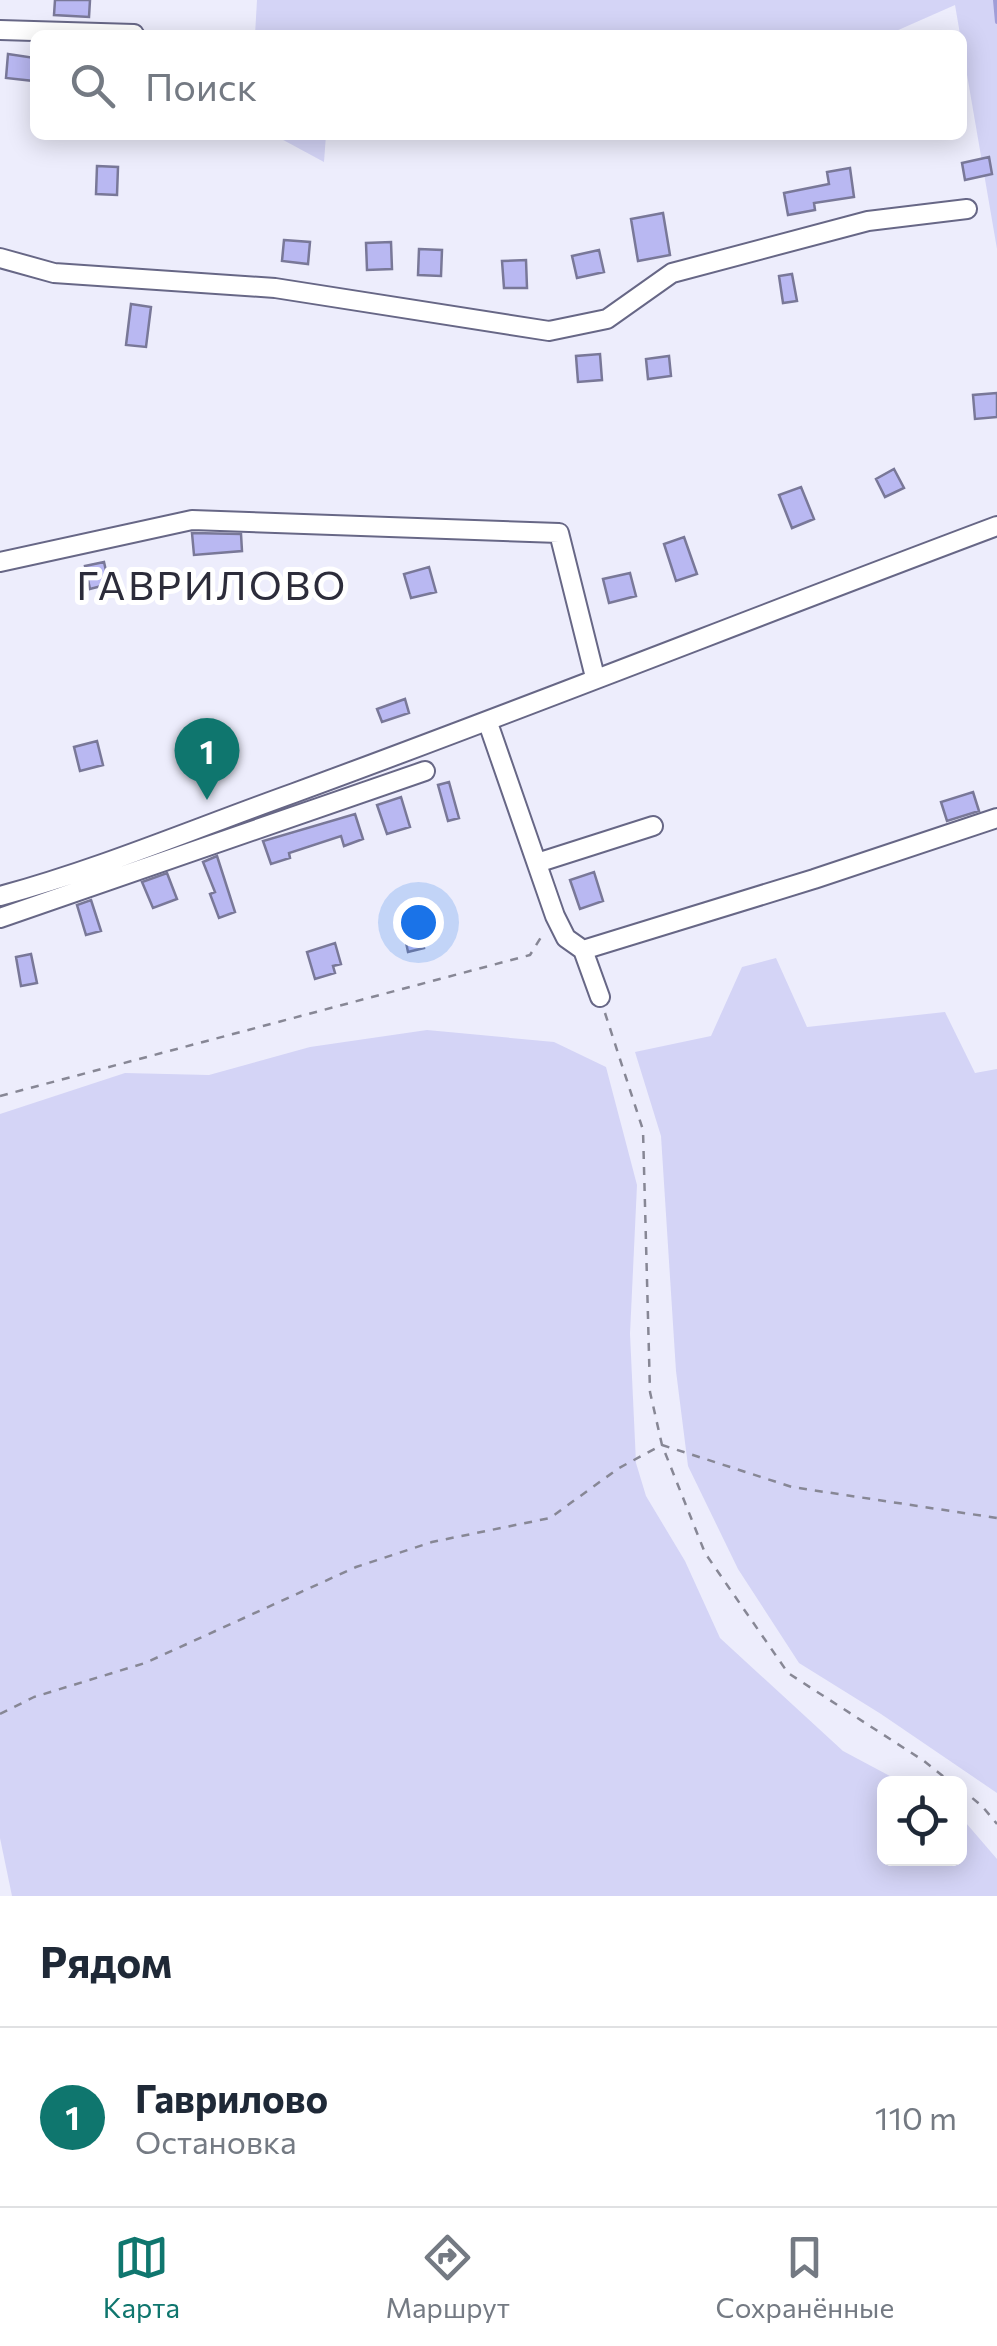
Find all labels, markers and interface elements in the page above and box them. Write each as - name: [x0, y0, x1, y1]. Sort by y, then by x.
- search box: [30, 30, 967, 140]
- icon: search: [65, 58, 120, 113]
- text: Поиск: [145, 62, 257, 109]
- district label: ГАВРИЛОВО: [76, 559, 348, 608]
- pin: 1: [174, 718, 240, 800]
- your location: [393, 897, 444, 948]
- map controls: [877, 1776, 967, 1866]
- button: locate: [877, 1776, 967, 1866]
- text: Рядом: [40, 1935, 172, 1987]
- text: Гаврилово: [135, 2074, 328, 2121]
- text: 1: [65, 2097, 80, 2137]
- text: 110 m: [875, 2097, 957, 2137]
- text: Остановка: [135, 2121, 297, 2161]
- tab: Карта: [103, 2230, 180, 2324]
- tab: Маршрут: [386, 2230, 510, 2324]
- tab: Сохранённые: [715, 2230, 894, 2324]

